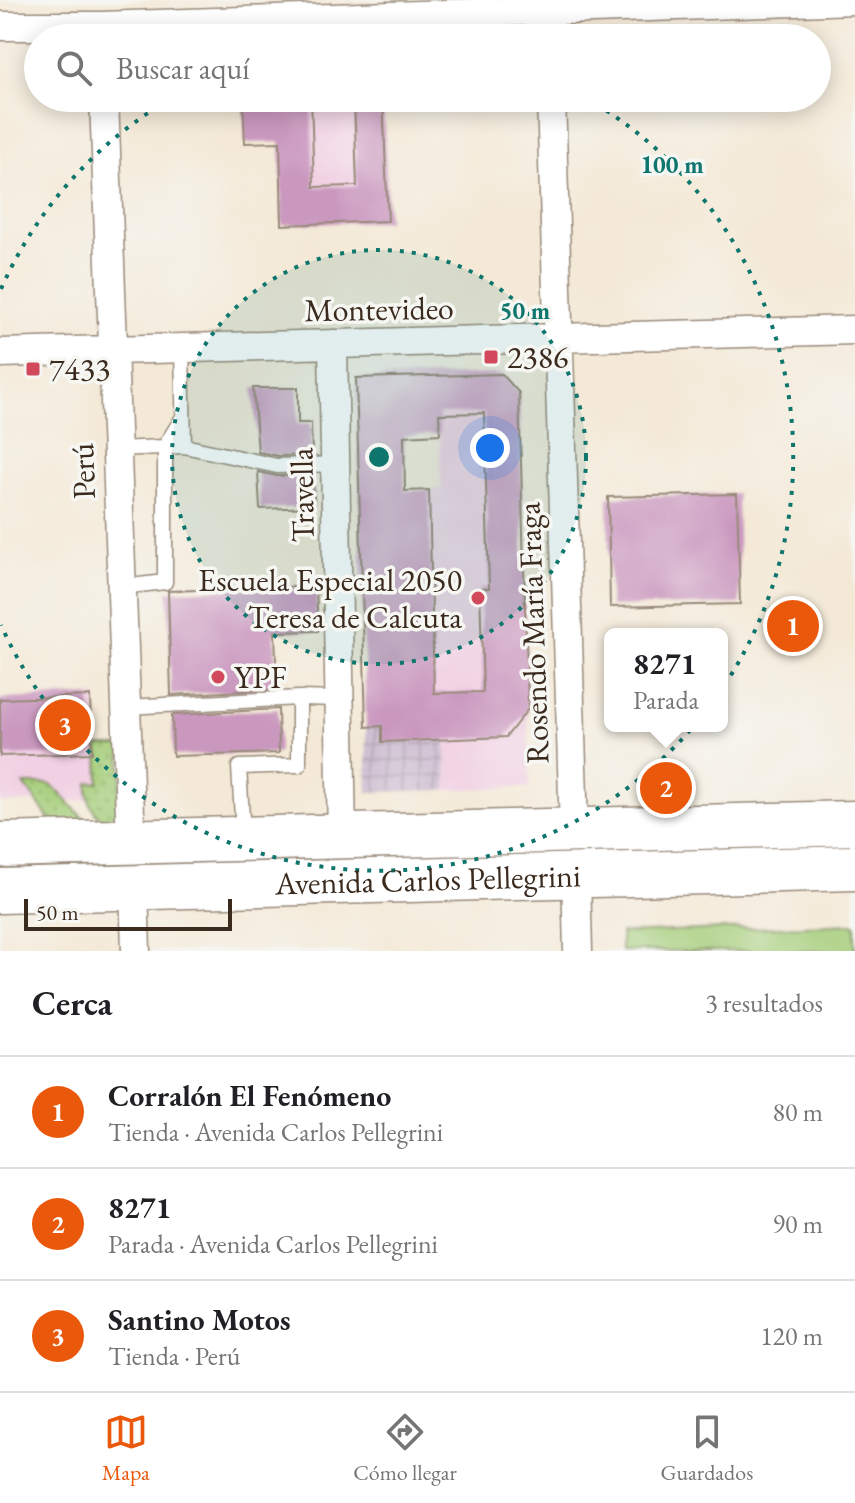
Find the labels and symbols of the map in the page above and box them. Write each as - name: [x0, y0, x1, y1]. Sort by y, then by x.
- text: 100 m: [640, 149, 704, 180]
- street label: Montevideo: [304, 287, 454, 331]
- text: 50 m: [500, 295, 550, 326]
- place label: 2386: [507, 336, 568, 378]
- place label: 7433: [49, 348, 110, 390]
- marker: 2386: [482, 348, 500, 366]
- marker: 7433: [24, 360, 42, 378]
- your location: [470, 428, 510, 468]
- street label: Perú: [61, 442, 105, 500]
- centre of rings: [365, 443, 393, 471]
- street label: Travella: [280, 447, 324, 543]
- street label: Rosendo María Fraga: [507, 501, 559, 765]
- place label: Escuela Especial 2050 Teresa de Calcuta: [198, 559, 462, 638]
- marker: Escuela Especial 2050 Teresa de Calcuta: [469, 589, 487, 607]
- pin: 1: [767, 596, 819, 656]
- place label: YPF: [234, 656, 287, 698]
- marker: YPF: [209, 668, 227, 686]
- pin: 3: [39, 695, 91, 755]
- pin: 2: [640, 758, 692, 818]
- street label: Avenida Carlos Pellegrini: [273, 854, 581, 905]
- scale bar: [24, 895, 232, 931]

